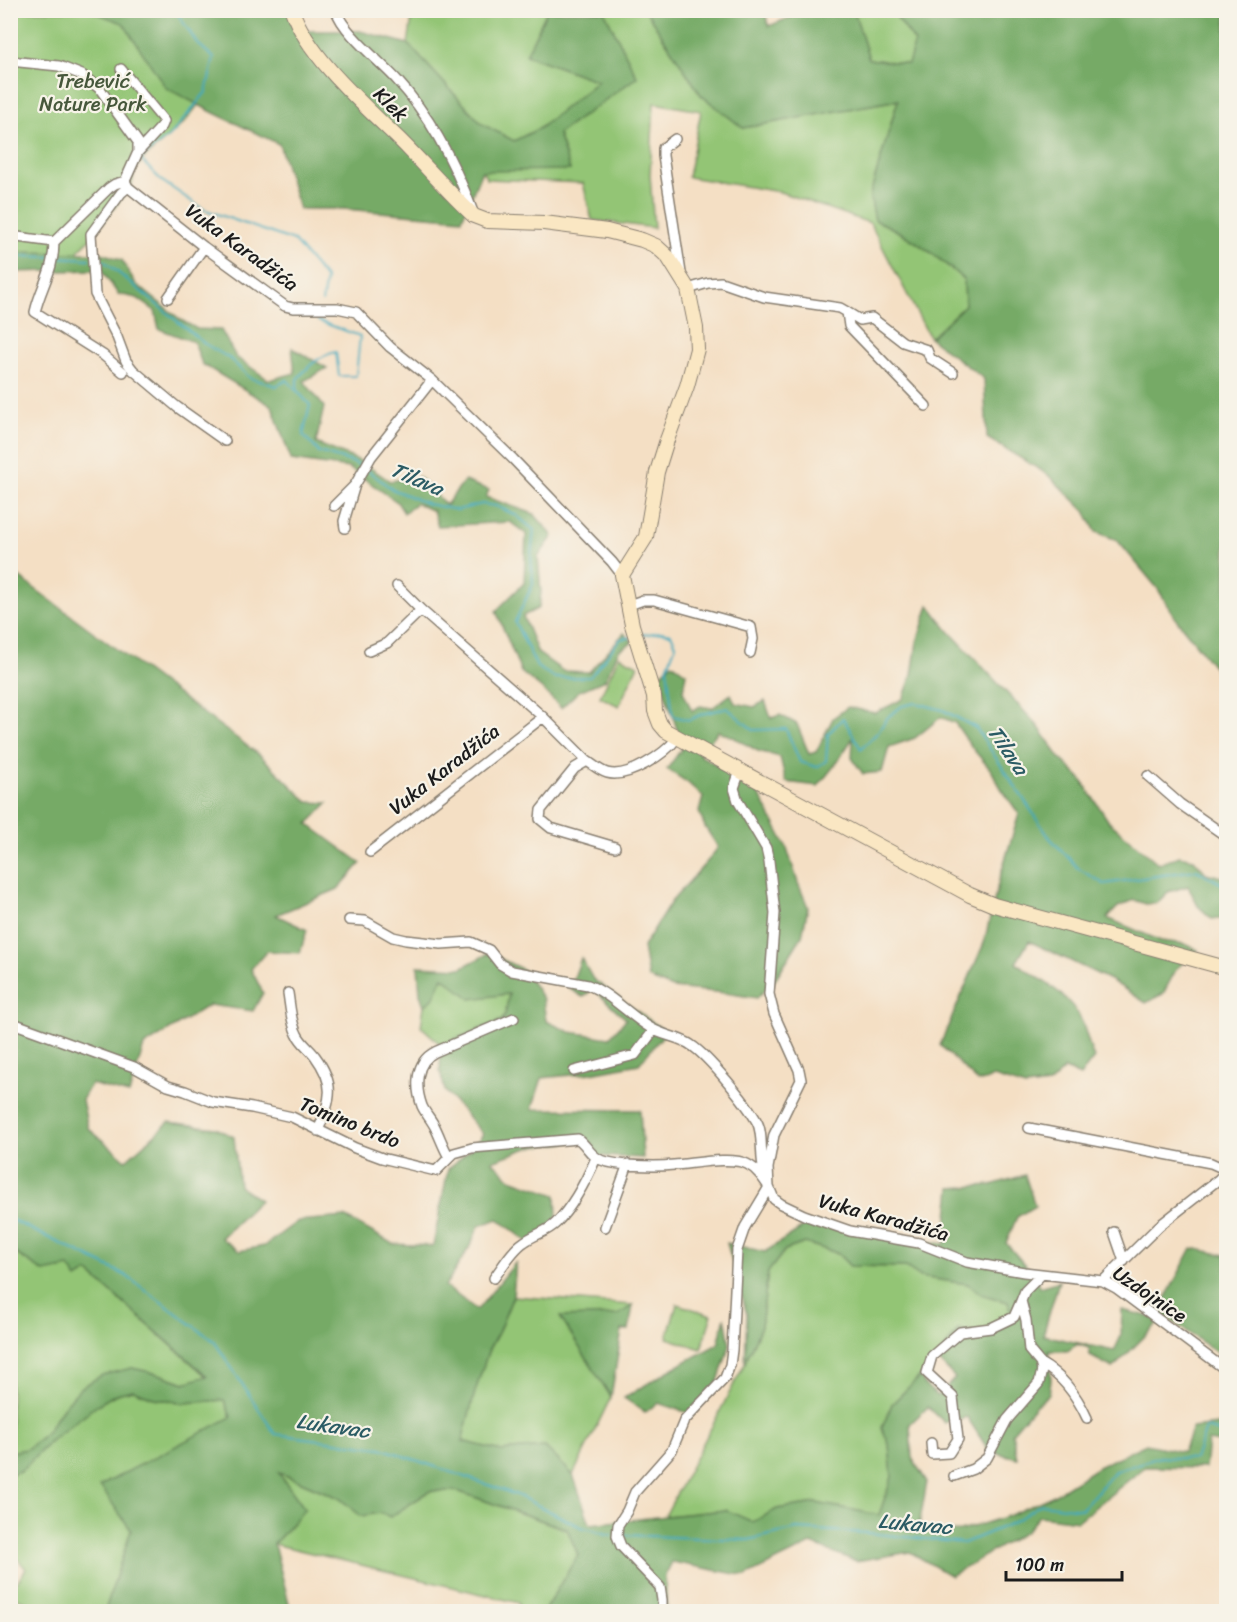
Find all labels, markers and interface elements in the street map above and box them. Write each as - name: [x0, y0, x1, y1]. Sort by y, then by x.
- park label: Trebević Nature Park: [39, 64, 147, 122]
- street label: Klek: [365, 78, 417, 131]
- street label: Vuka Karadžića: [178, 194, 306, 301]
- water label: Tilava: [385, 451, 452, 508]
- street label: Vuka Karadžića: [381, 715, 508, 824]
- water label: Tilava: [977, 717, 1040, 785]
- street label: Tomino brdo: [294, 1086, 405, 1159]
- street label: Vuka Karadžića: [815, 1183, 953, 1252]
- street label: Uzdojnice: [1105, 1256, 1195, 1333]
- water label: Lukavac: [294, 1402, 374, 1450]
- water label: Lukavac: [877, 1502, 955, 1546]
- scale bar: [1006, 1544, 1122, 1582]
- text: 100 m: [1015, 1549, 1064, 1581]

